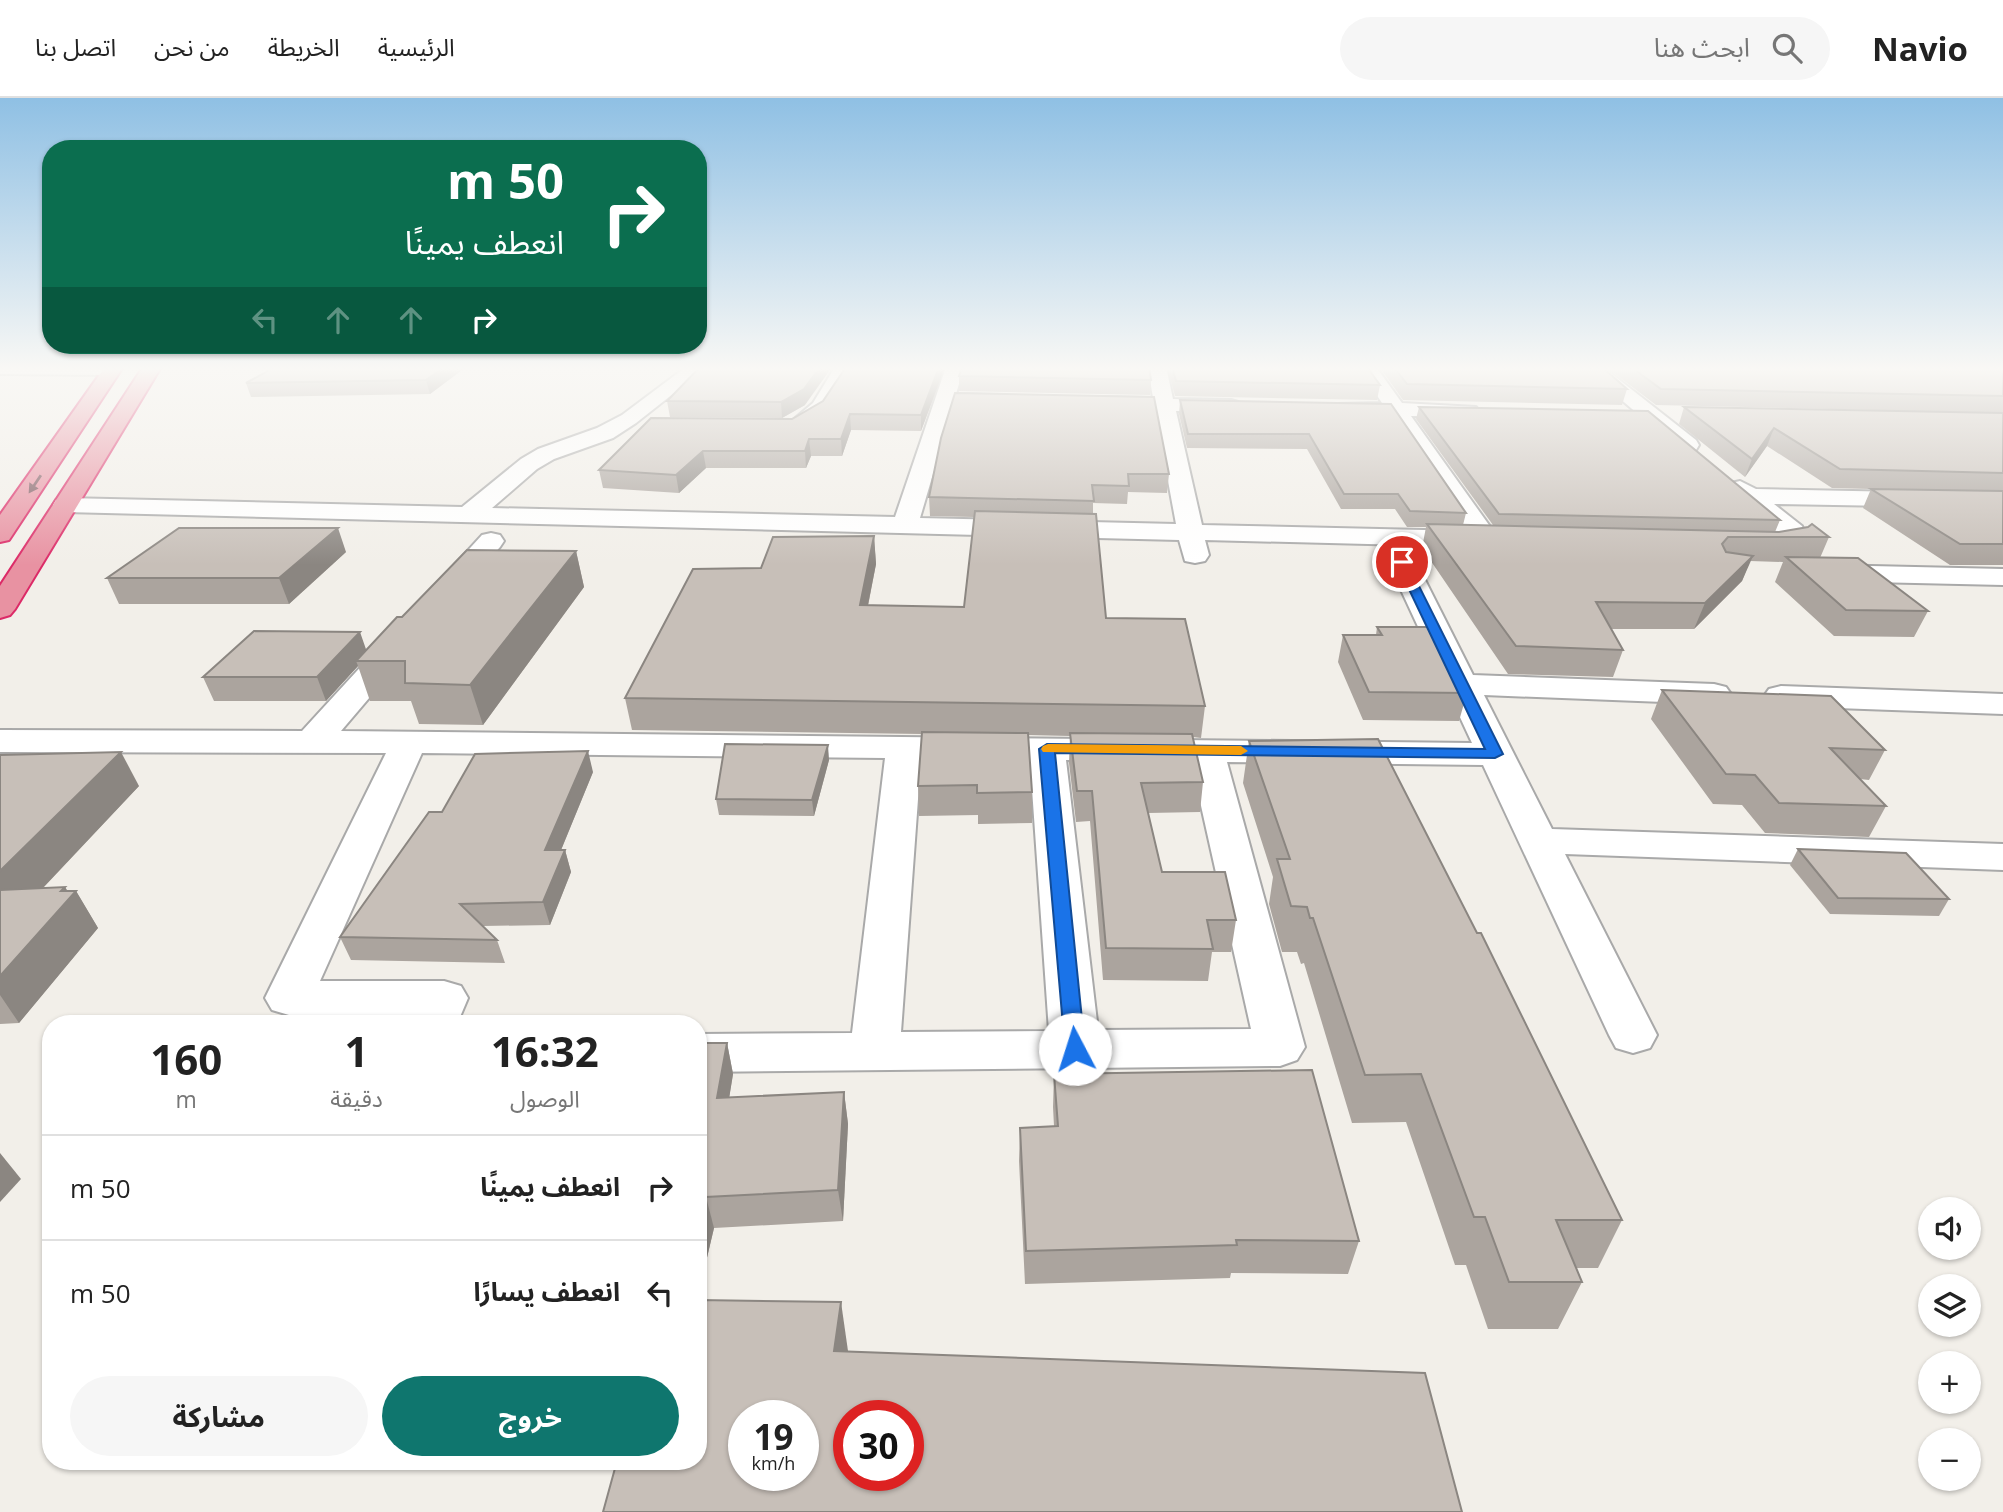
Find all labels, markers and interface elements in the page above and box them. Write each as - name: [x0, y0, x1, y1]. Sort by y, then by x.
- search box: [1340, 17, 1830, 80]
- text: Navio: [1872, 26, 1968, 71]
- text: ابحث هنا: [1654, 29, 1750, 65]
- icon: search: [1768, 29, 1806, 67]
- text: اتصل بنا: [35, 30, 116, 63]
- text: من نحن: [154, 30, 230, 63]
- text: الخريطة: [268, 30, 340, 63]
- text: الرئيسية: [378, 30, 455, 63]
- text: 50 m: [447, 147, 564, 213]
- icon: right: [588, 168, 679, 259]
- text: انعطف يمينًا: [405, 220, 564, 263]
- icon: left: [246, 301, 284, 339]
- icon: ahead: [319, 301, 357, 339]
- icon: ahead: [392, 301, 430, 339]
- icon: right: [465, 301, 503, 339]
- one-way arrow: [28, 475, 42, 493]
- pin: [1372, 532, 1432, 592]
- icon: arrive: [1383, 543, 1421, 581]
- position arrow: [1038, 1012, 1112, 1086]
- text: 1: [344, 1022, 369, 1079]
- text: 16:32: [491, 1022, 599, 1079]
- text: 160: [150, 1030, 222, 1087]
- text: دقيقة: [330, 1082, 383, 1114]
- text: الوصول: [510, 1082, 580, 1114]
- text: m: [176, 1083, 197, 1115]
- text: انعطف يمينًا: [480, 1168, 620, 1204]
- icon: right: [641, 1169, 679, 1207]
- text: 50 m: [70, 1170, 131, 1206]
- map controls: [1918, 1197, 1981, 1491]
- button: sound: [1918, 1197, 1981, 1260]
- text: انعطف يسارًا: [474, 1273, 620, 1309]
- icon: left: [641, 1274, 679, 1312]
- button: layers: [1918, 1274, 1981, 1337]
- text: 50 m: [70, 1275, 131, 1311]
- button: +: [1918, 1351, 1981, 1414]
- button: مشاركة: [70, 1376, 368, 1456]
- button: خروج: [382, 1376, 679, 1456]
- speed limit sign: 30: [833, 1400, 924, 1491]
- text: 19: [753, 1413, 794, 1460]
- button: −: [1918, 1428, 1981, 1491]
- text: km/h: [752, 1451, 795, 1475]

